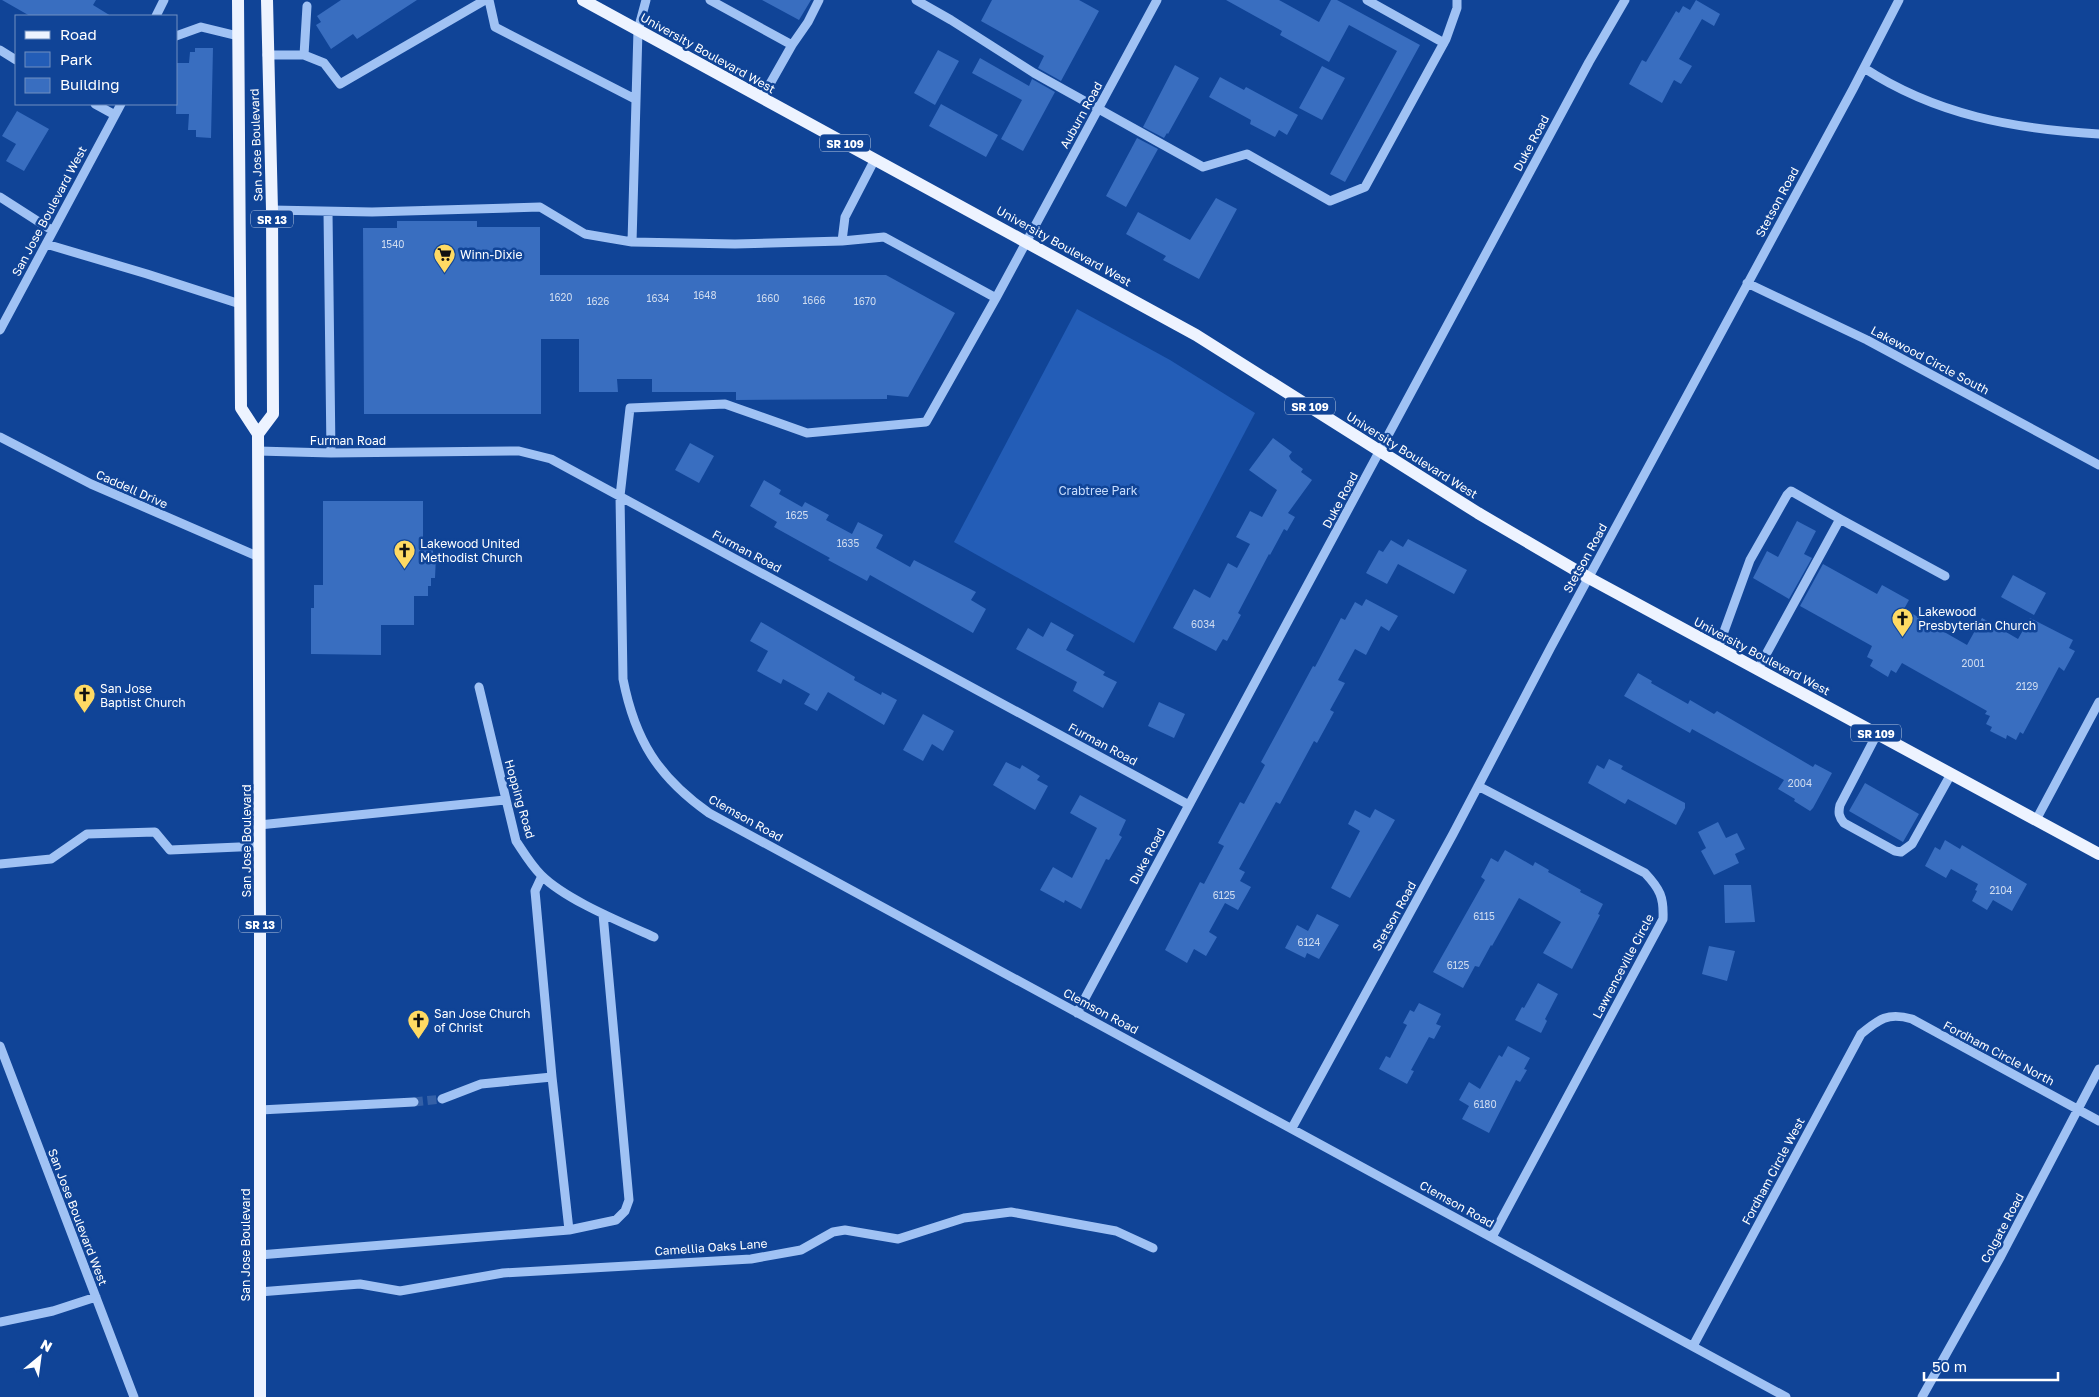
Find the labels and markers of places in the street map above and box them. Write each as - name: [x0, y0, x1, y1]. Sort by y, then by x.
- supermarket icon: Winn-Dixie: [432, 242, 456, 273]
- place label: Winn-Dixie: [460, 247, 522, 262]
- place label: Lakewood United Methodist Church: [420, 536, 523, 565]
- church icon: Lakewood United Methodist Church: [392, 538, 416, 569]
- place label: Lakewood Presbyterian Church: [1918, 604, 2036, 633]
- church icon: Lakewood Presbyterian Church: [1890, 606, 1914, 637]
- place label: San Jose Baptist Church: [100, 681, 186, 710]
- church icon: San Jose Baptist Church: [72, 683, 96, 714]
- place label: San Jose Church of Christ: [434, 1006, 530, 1035]
- church icon: San Jose Church of Christ: [406, 1008, 430, 1039]

